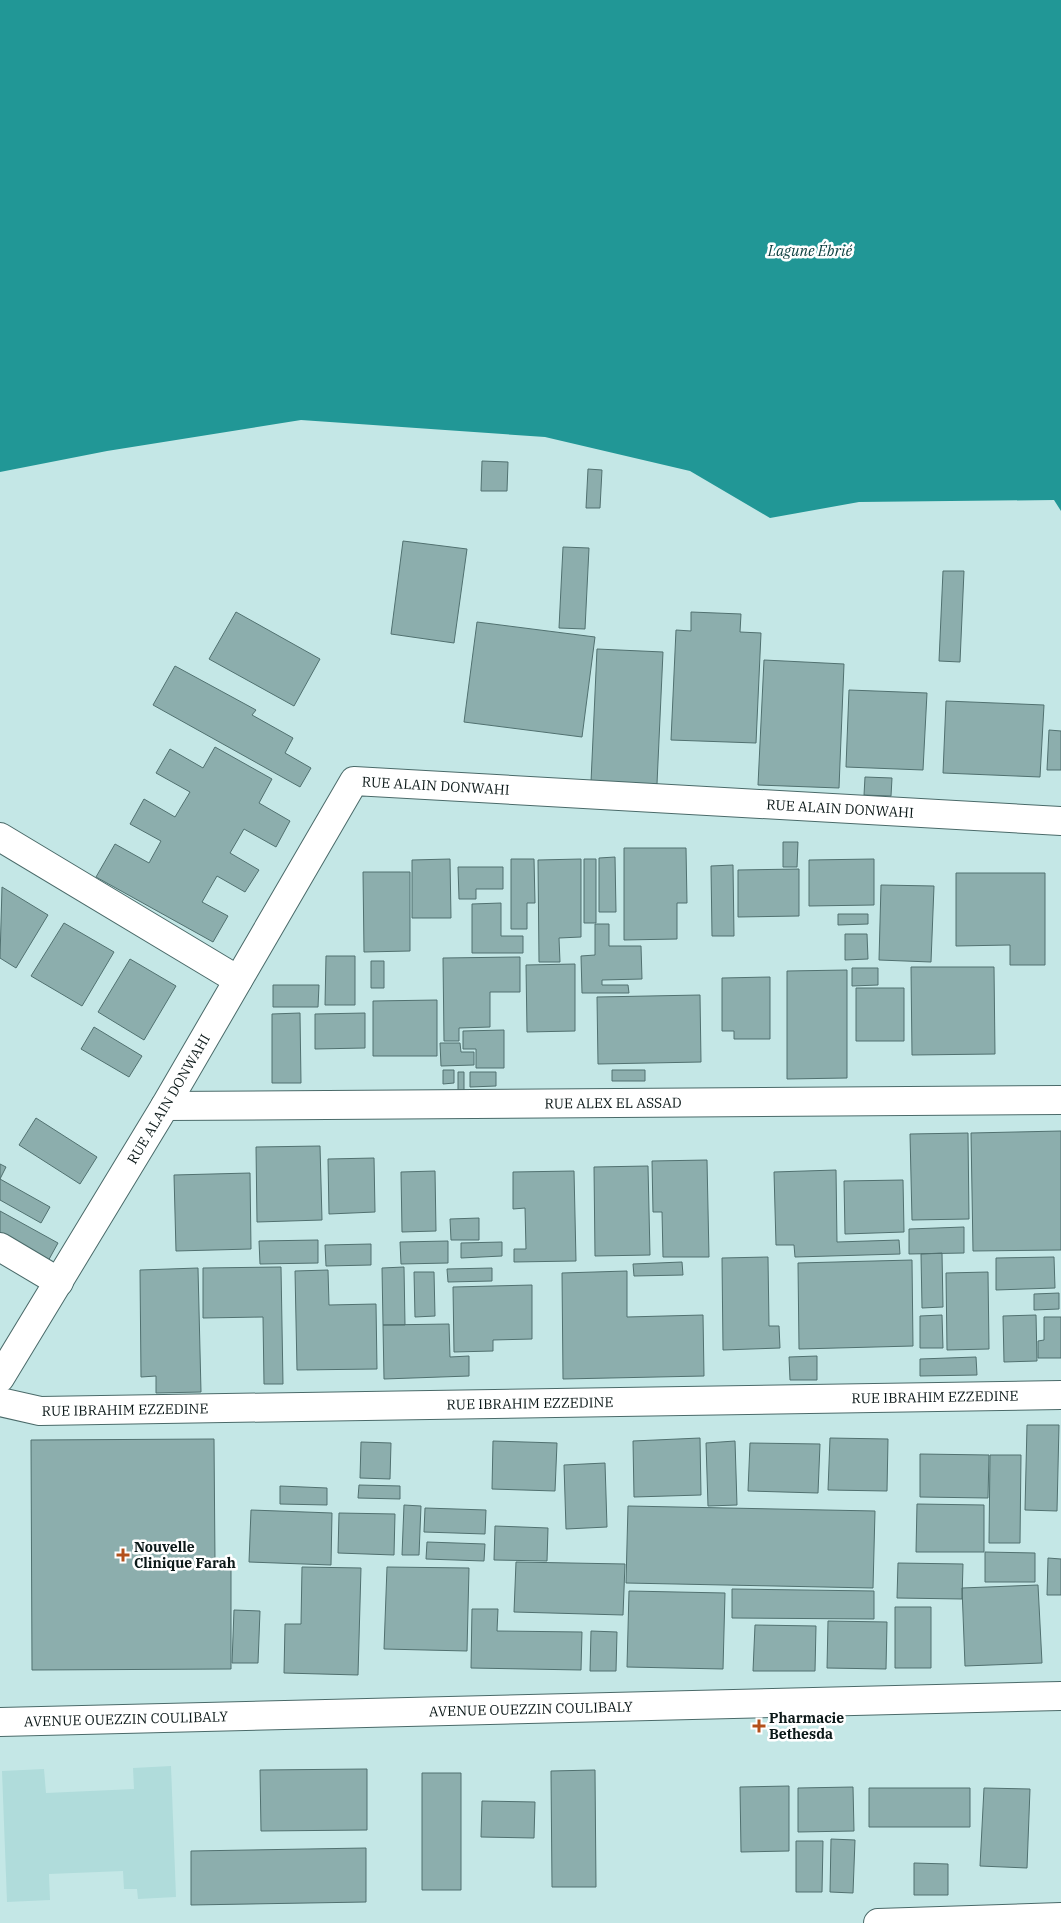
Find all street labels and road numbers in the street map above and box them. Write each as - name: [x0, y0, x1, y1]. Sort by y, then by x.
- street label: RUE ALAIN DONWAHI: [361, 772, 510, 799]
- street label: RUE ALAIN DONWAHI: [766, 795, 915, 822]
- street label: RUE ALAIN DONWAHI: [123, 1031, 214, 1167]
- street label: RUE ALEX EL ASSAD: [544, 1094, 682, 1112]
- street label: RUE IBRAHIM EZZEDINE: [851, 1387, 1018, 1407]
- street label: RUE IBRAHIM EZZEDINE: [446, 1393, 614, 1414]
- street label: RUE IBRAHIM EZZEDINE: [41, 1399, 209, 1420]
- street label: AVENUE OUEZZIN COULIBALY: [429, 1697, 633, 1720]
- street label: AVENUE OUEZZIN COULIBALY: [24, 1707, 228, 1730]

